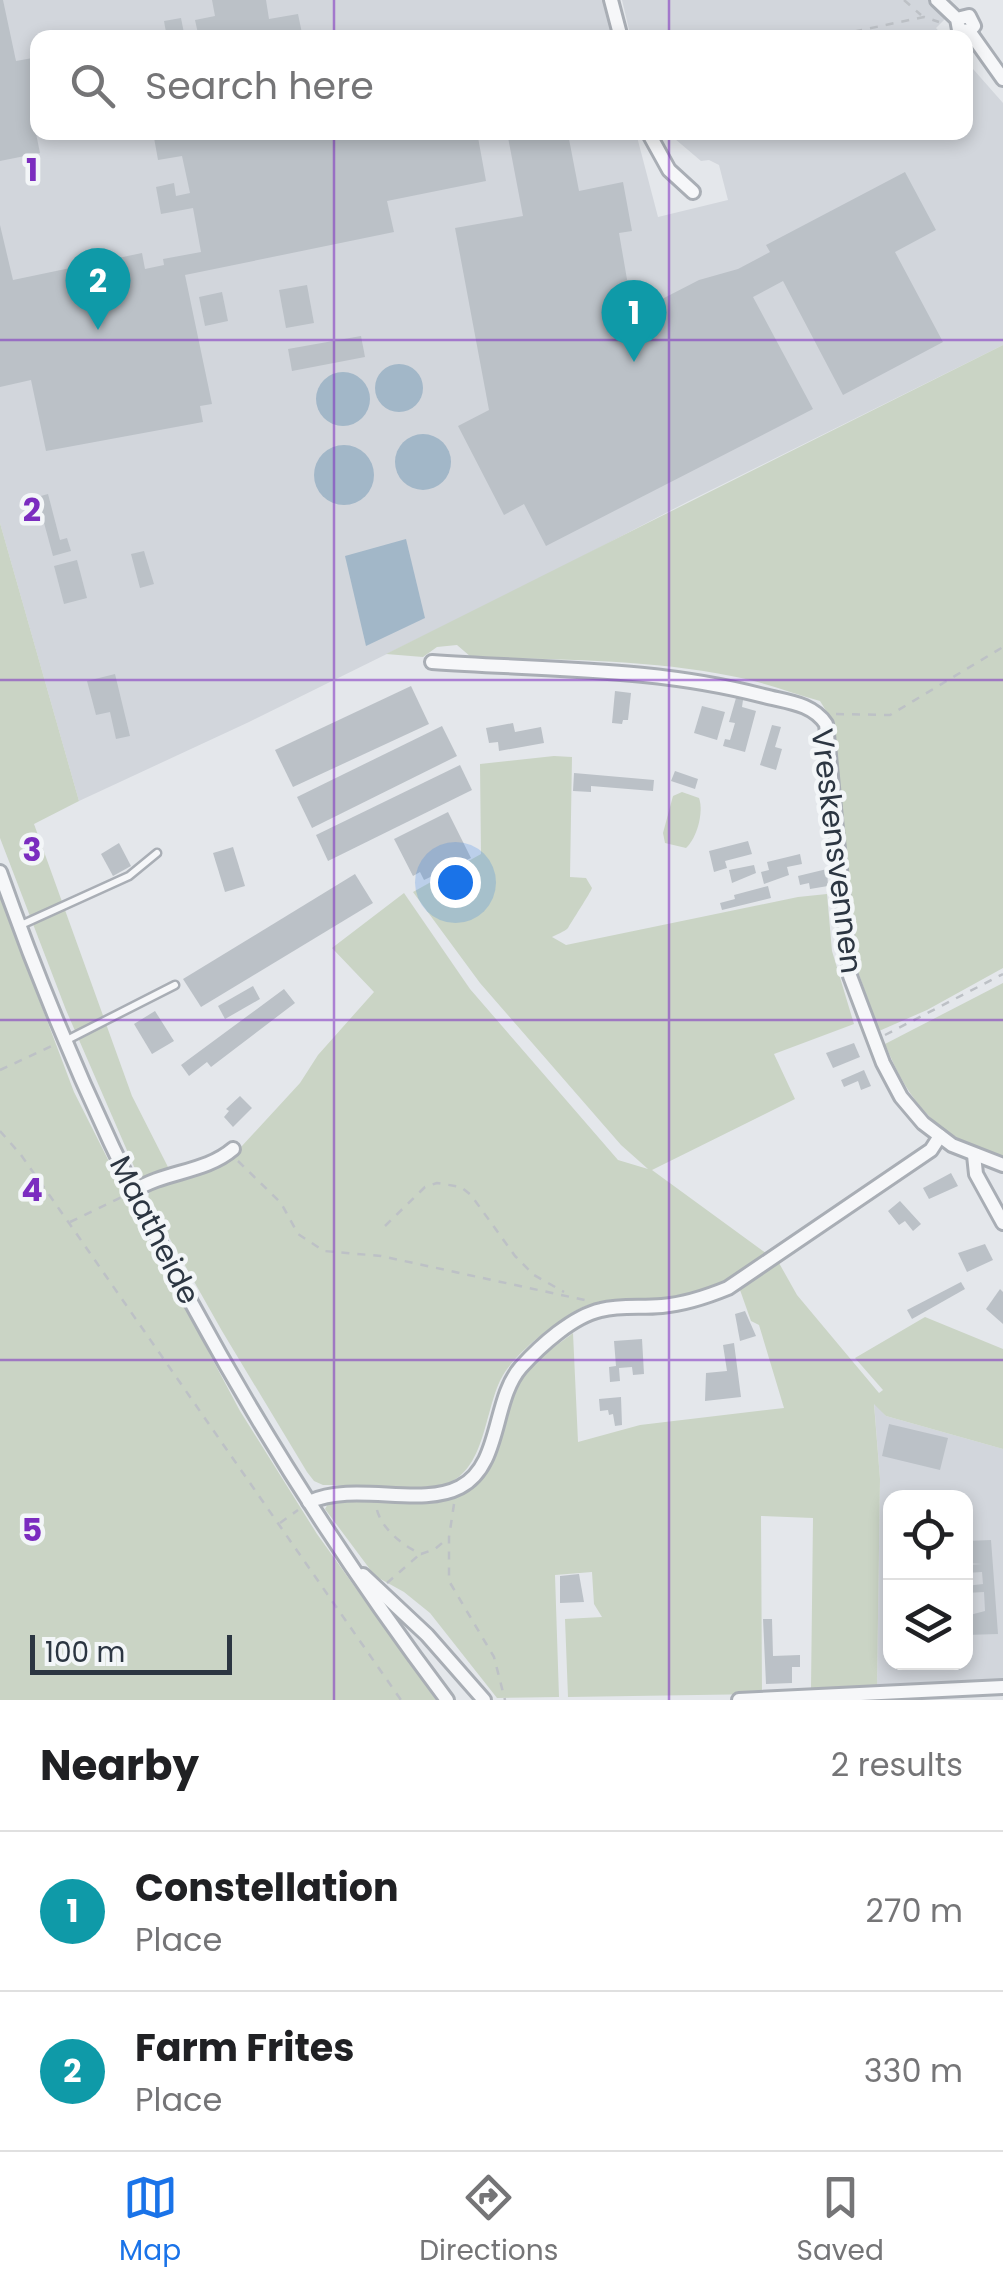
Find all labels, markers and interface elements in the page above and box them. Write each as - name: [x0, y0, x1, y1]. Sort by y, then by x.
- search box: [30, 30, 973, 140]
- icon: search: [65, 58, 120, 113]
- text: Search here: [145, 59, 374, 112]
- text: 1: [26, 147, 38, 192]
- pin: 2: [66, 248, 130, 330]
- pin: 1: [602, 280, 666, 362]
- text: 2: [23, 487, 41, 532]
- street label: Vreskensvennen: [801, 726, 873, 976]
- text: 3: [22, 827, 42, 872]
- your location: [430, 857, 481, 908]
- street label: Maatheide: [99, 1148, 211, 1312]
- text: 4: [21, 1167, 43, 1212]
- map controls: [883, 1490, 973, 1670]
- button: locate: [883, 1490, 973, 1580]
- text: 5: [22, 1507, 42, 1552]
- button: layers: [883, 1580, 973, 1670]
- scale bar: [30, 1630, 232, 1674]
- text: 100 m: [45, 1633, 125, 1672]
- text: Nearby: [40, 1736, 199, 1795]
- text: 2 results: [831, 1742, 963, 1787]
- text: Constellation: [135, 1861, 399, 1914]
- text: 1: [66, 1888, 79, 1933]
- text: 270 m: [866, 1888, 963, 1933]
- text: Place: [135, 1917, 222, 1962]
- text: Farm Frites: [135, 2021, 354, 2074]
- text: 2: [63, 2048, 82, 2093]
- text: 330 m: [864, 2048, 963, 2093]
- text: Place: [135, 2077, 222, 2122]
- tab: Map: [119, 2170, 181, 2272]
- tab: Directions: [419, 2170, 558, 2272]
- tab: Saved: [797, 2170, 884, 2272]

